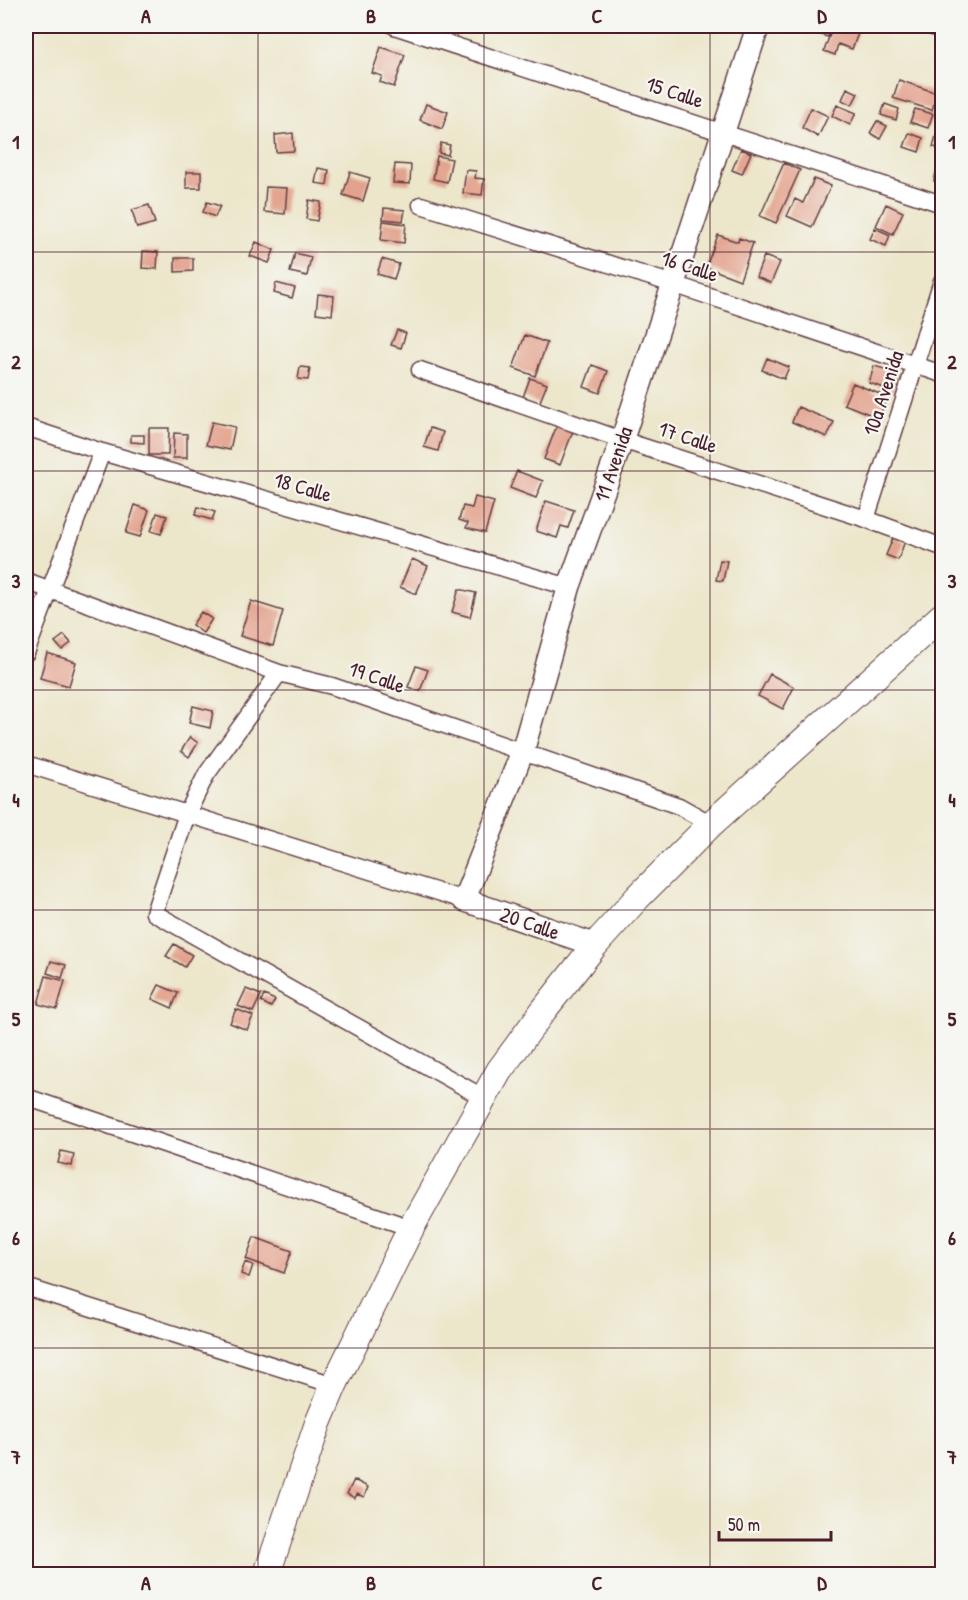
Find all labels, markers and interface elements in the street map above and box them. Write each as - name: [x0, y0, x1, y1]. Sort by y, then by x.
- text: A: [141, 2, 151, 29]
- text: B: [366, 2, 376, 29]
- text: C: [592, 2, 603, 29]
- text: D: [817, 2, 827, 29]
- street label: 15 Calle: [643, 69, 707, 115]
- text: 1: [12, 128, 20, 155]
- text: 1: [948, 128, 956, 155]
- street label: 16 Calle: [658, 243, 722, 289]
- street label: 10a Avenida: [856, 347, 910, 439]
- text: 2: [11, 348, 21, 375]
- text: 2: [947, 348, 957, 375]
- street label: 17 Calle: [655, 414, 721, 460]
- street label: 11 Avenida: [587, 423, 639, 505]
- street label: 18 Calle: [271, 465, 335, 509]
- text: 3: [12, 567, 21, 594]
- text: 3: [948, 567, 957, 594]
- street label: 19 Calle: [345, 654, 409, 700]
- text: 4: [12, 786, 20, 813]
- text: 4: [948, 786, 956, 813]
- street label: 20 Calle: [496, 899, 564, 947]
- text: 5: [12, 1005, 21, 1032]
- text: 5: [948, 1005, 957, 1032]
- text: 6: [12, 1224, 20, 1251]
- text: 6: [948, 1224, 956, 1251]
- text: 7: [10, 1443, 21, 1470]
- text: 7: [946, 1443, 957, 1470]
- scale bar: [719, 1504, 832, 1542]
- text: 50 m: [728, 1512, 760, 1537]
- text: A: [141, 1569, 151, 1596]
- text: B: [366, 1569, 376, 1596]
- text: C: [592, 1569, 603, 1596]
- text: D: [817, 1569, 827, 1596]

